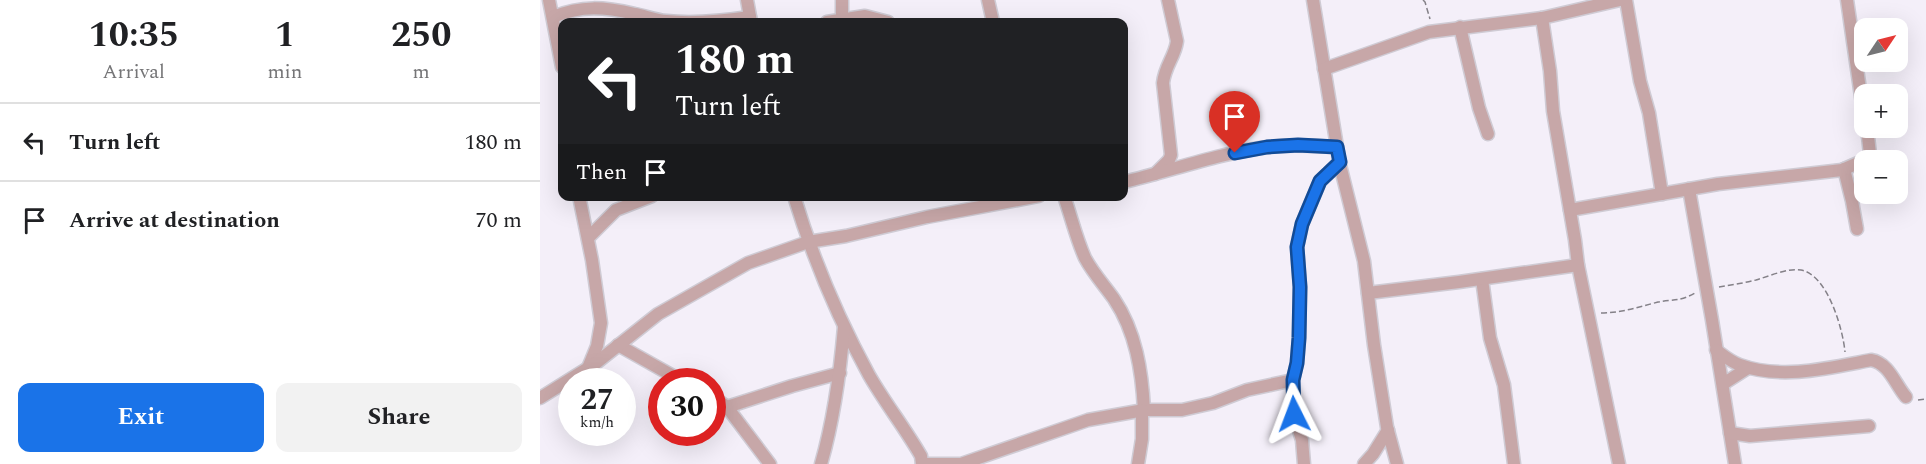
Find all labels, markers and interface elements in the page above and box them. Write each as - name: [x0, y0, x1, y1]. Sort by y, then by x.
- text: 10:35: [88, 8, 179, 63]
- text: 1: [275, 8, 295, 63]
- text: 250: [391, 8, 451, 63]
- north arrow: [1854, 18, 1908, 72]
- map controls: [1854, 18, 1908, 204]
- text: 180 m: [675, 29, 794, 92]
- icon: left: [576, 42, 654, 120]
- text: Arrival: [103, 57, 165, 87]
- text: min: [267, 57, 302, 87]
- text: m: [413, 57, 430, 87]
- button: +: [1854, 84, 1908, 138]
- text: Turn left: [675, 86, 781, 128]
- pin: [1209, 91, 1260, 153]
- icon: arrive: [1218, 100, 1251, 133]
- icon: left: [18, 126, 51, 159]
- text: Turn left: [69, 126, 161, 159]
- text: 180 m: [465, 126, 522, 159]
- button: −: [1854, 150, 1908, 204]
- text: Then: [576, 156, 627, 189]
- icon: arrive: [639, 156, 672, 189]
- icon: arrive: [18, 204, 51, 237]
- text: Arrive at destination: [69, 204, 280, 237]
- text: 70 m: [476, 204, 522, 237]
- speed limit sign: 30: [648, 368, 726, 446]
- text: 27: [580, 377, 614, 423]
- position arrow: [1262, 382, 1326, 446]
- button: Exit: [18, 383, 264, 452]
- button: Share: [276, 383, 522, 452]
- text: km/h: [580, 411, 614, 434]

